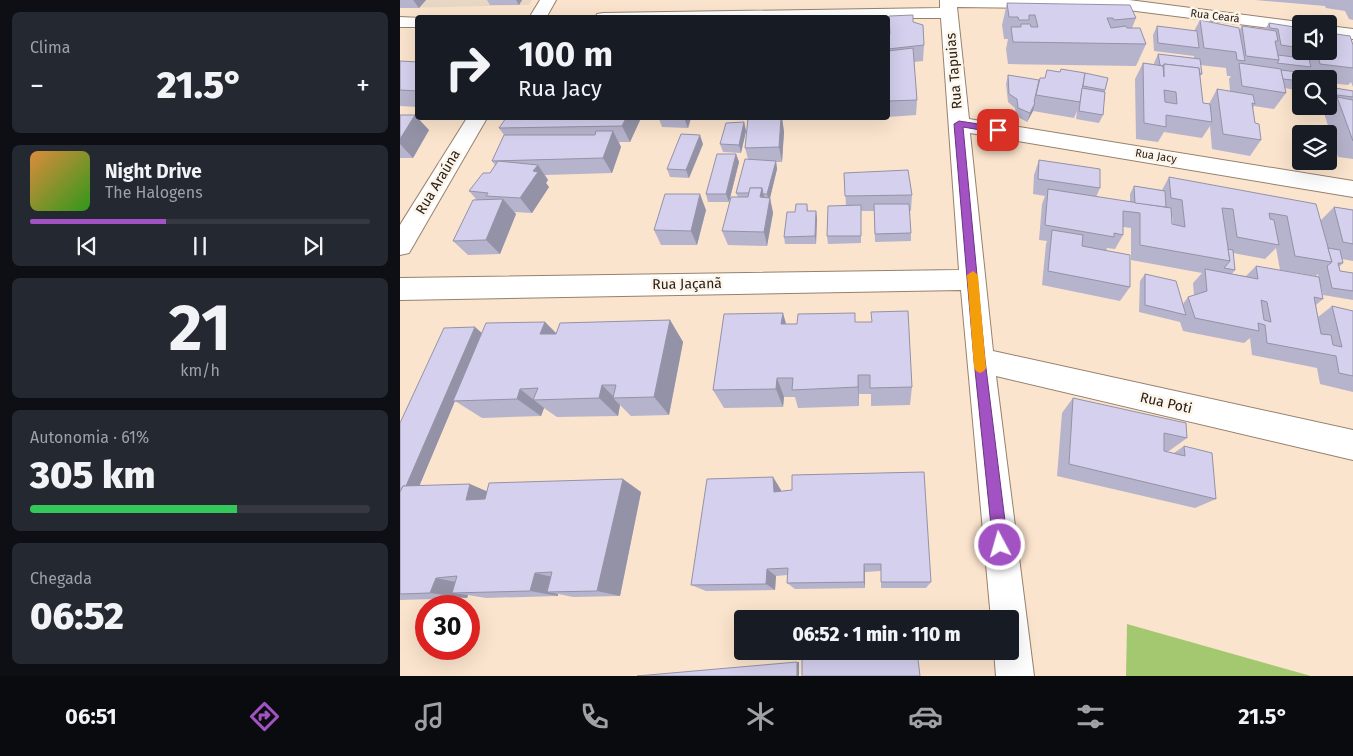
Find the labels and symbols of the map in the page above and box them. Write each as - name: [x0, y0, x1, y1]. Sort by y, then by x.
- street label: Rua Ceará: [1190, 7, 1240, 25]
- street label: Rua Tapuias: [942, 32, 966, 110]
- pin: [977, 109, 1019, 151]
- street label: Rua Jacy: [1134, 146, 1178, 166]
- street label: Rua Araúna: [412, 147, 464, 217]
- street label: Rua Jaçanã: [652, 275, 722, 293]
- street label: Rua Poti: [1138, 389, 1194, 417]
- position arrow: [973, 518, 1025, 570]
- speed limit sign: 30: [415, 595, 480, 660]

